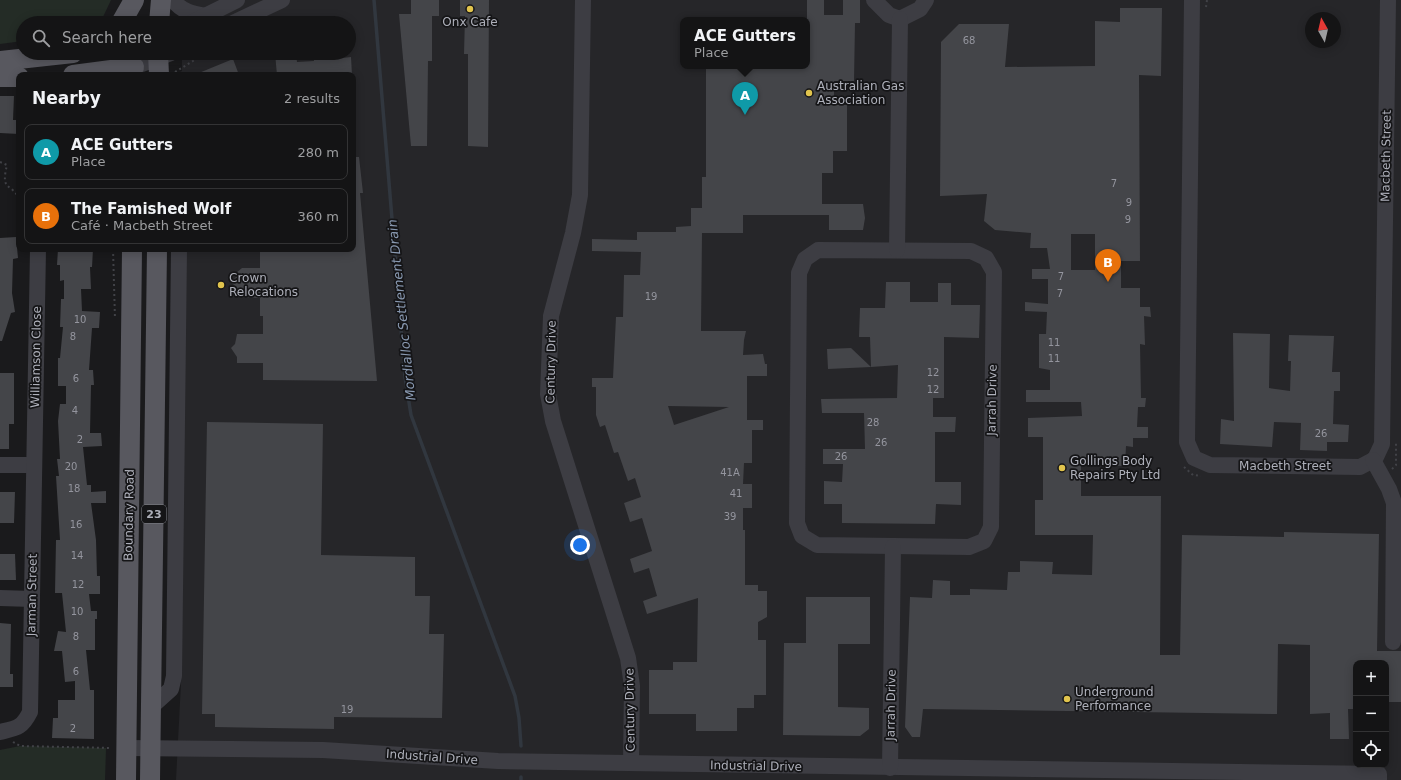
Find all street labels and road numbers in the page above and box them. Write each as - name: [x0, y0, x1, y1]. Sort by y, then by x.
- street label: Macbeth Street: [1378, 110, 1394, 202]
- street label: Williamson Close: [28, 306, 44, 408]
- street label: Century Drive: [543, 320, 559, 404]
- street label: Jarrah Drive: [984, 364, 1000, 437]
- street label: Macbeth Street: [1239, 459, 1331, 473]
- street label: Boundary Road: [121, 469, 137, 561]
- road number: 23: [142, 505, 166, 523]
- street label: Jarman Street: [24, 553, 40, 637]
- street label: Century Drive: [622, 668, 638, 752]
- street label: Jarrah Drive: [883, 669, 899, 742]
- street label: Industrial Drive: [386, 747, 478, 767]
- street label: Industrial Drive: [710, 758, 802, 774]

